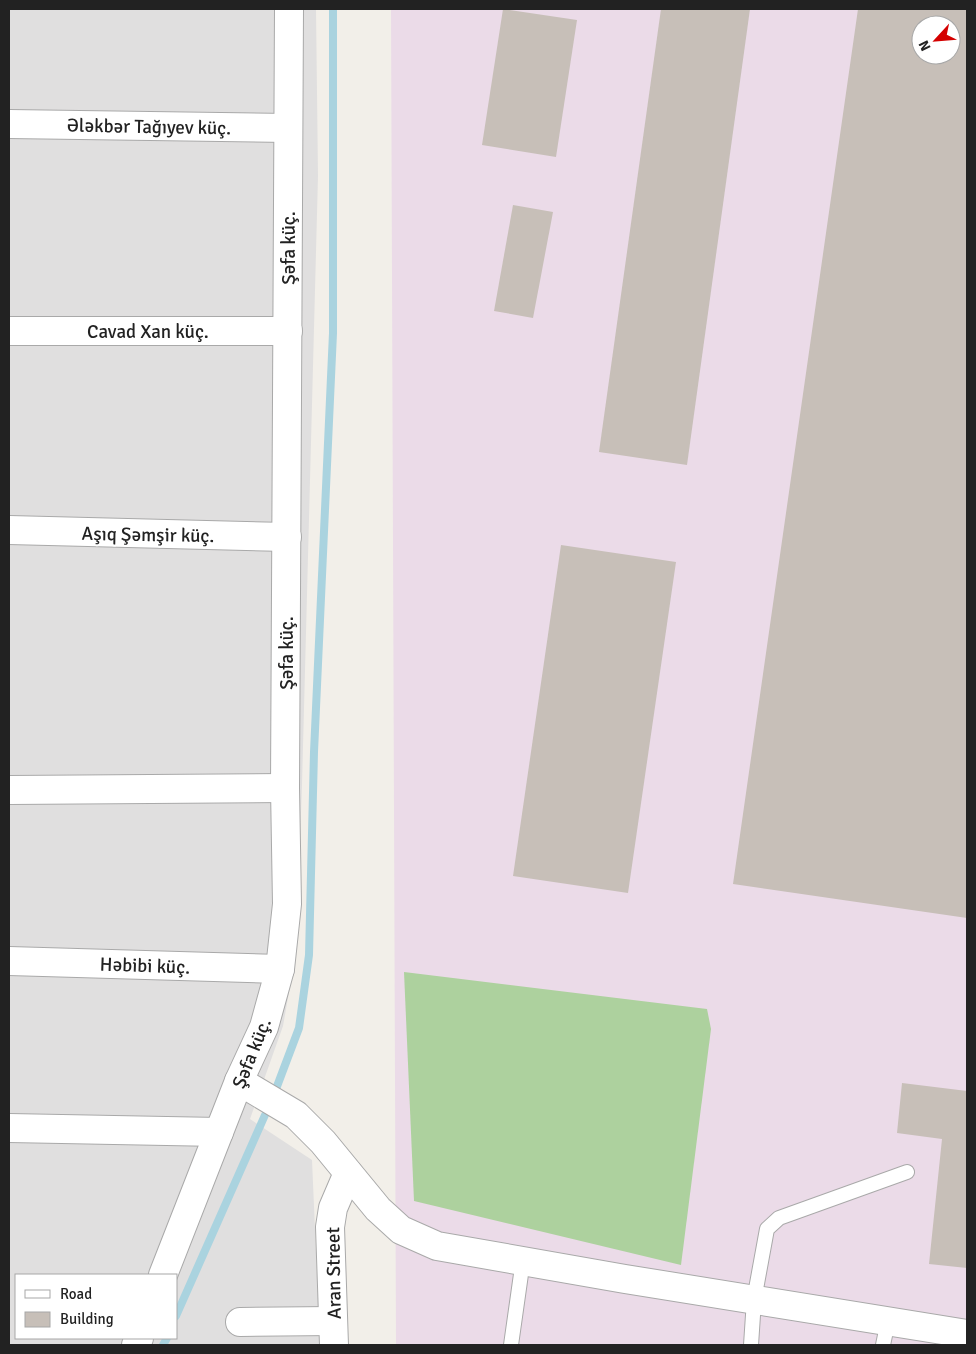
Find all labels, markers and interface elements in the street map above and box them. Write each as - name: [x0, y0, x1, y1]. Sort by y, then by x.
- north arrow: [911, 15, 961, 65]
- text: N: [915, 37, 935, 54]
- street label: Ələkbər Tağıyev küç.: [67, 114, 231, 140]
- street label: Şəfa küç.: [277, 211, 301, 285]
- street label: Cavad Xan küç.: [87, 320, 209, 344]
- street label: Aşıq Şəmşir küç.: [81, 522, 215, 548]
- street label: Şəfa küç.: [275, 616, 299, 690]
- street label: Həbibi küç.: [99, 952, 191, 980]
- street label: Şəfa küç.: [227, 1015, 277, 1092]
- street label: Aran Street: [321, 1226, 347, 1319]
- legend: [15, 1274, 178, 1339]
- text: Road: [60, 1285, 92, 1303]
- text: Building: [60, 1310, 114, 1328]

